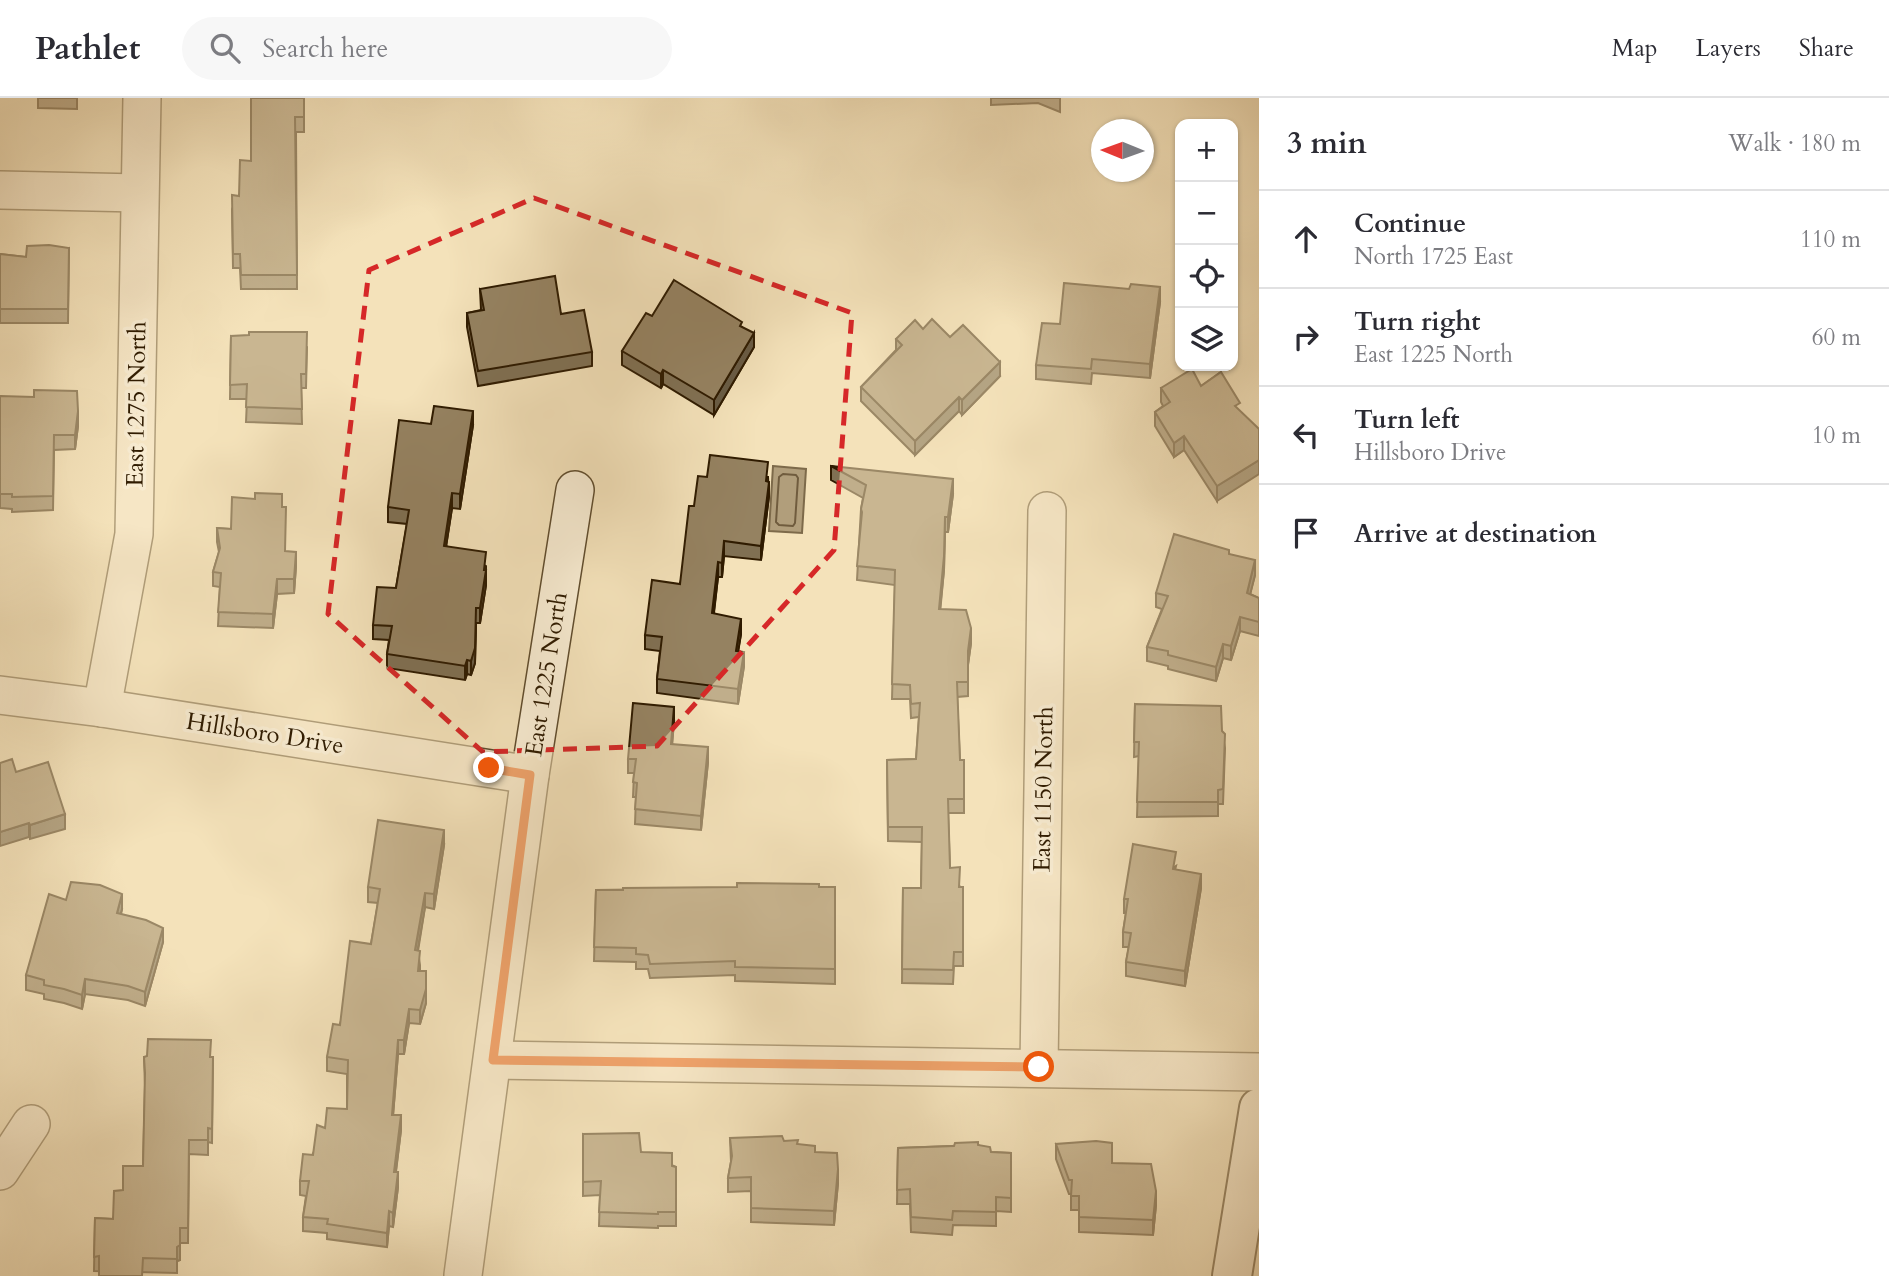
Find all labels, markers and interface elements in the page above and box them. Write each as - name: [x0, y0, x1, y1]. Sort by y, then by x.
- search box: [182, 17, 672, 80]
- text: Pathlet: [35, 26, 140, 71]
- icon: search: [206, 29, 244, 67]
- text: Search here: [262, 31, 388, 66]
- text: Map: [1612, 32, 1658, 65]
- text: Layers: [1696, 32, 1761, 65]
- text: Share: [1799, 32, 1854, 65]
- north arrow: [1091, 119, 1154, 182]
- map controls: [1175, 119, 1238, 371]
- button: +: [1175, 119, 1238, 182]
- text: 3 min: [1287, 123, 1367, 164]
- text: Walk · 180 m: [1728, 128, 1861, 159]
- button: −: [1175, 182, 1238, 245]
- text: Continue: [1354, 206, 1466, 241]
- icon: ahead: [1287, 220, 1325, 258]
- text: 110 m: [1800, 224, 1861, 255]
- text: North 1725 East: [1354, 241, 1513, 272]
- button: locate: [1175, 245, 1238, 308]
- text: Turn right: [1354, 304, 1481, 339]
- button: layers: [1175, 308, 1238, 371]
- icon: right: [1287, 318, 1325, 356]
- street label: East 1275 North: [119, 321, 154, 487]
- text: 60 m: [1812, 322, 1861, 353]
- text: East 1225 North: [1354, 339, 1513, 370]
- text: Turn left: [1354, 402, 1459, 437]
- icon: left: [1287, 416, 1325, 454]
- text: 10 m: [1812, 420, 1861, 451]
- text: Hillsboro Drive: [1354, 437, 1507, 468]
- icon: arrive: [1287, 514, 1325, 552]
- text: Arrive at destination: [1354, 516, 1597, 551]
- street label: East 1225 North: [517, 590, 576, 759]
- street label: Hillsboro Drive: [184, 705, 346, 762]
- street label: East 1150 North: [1026, 706, 1061, 872]
- route end: [473, 752, 504, 783]
- route start: [1023, 1051, 1054, 1082]

